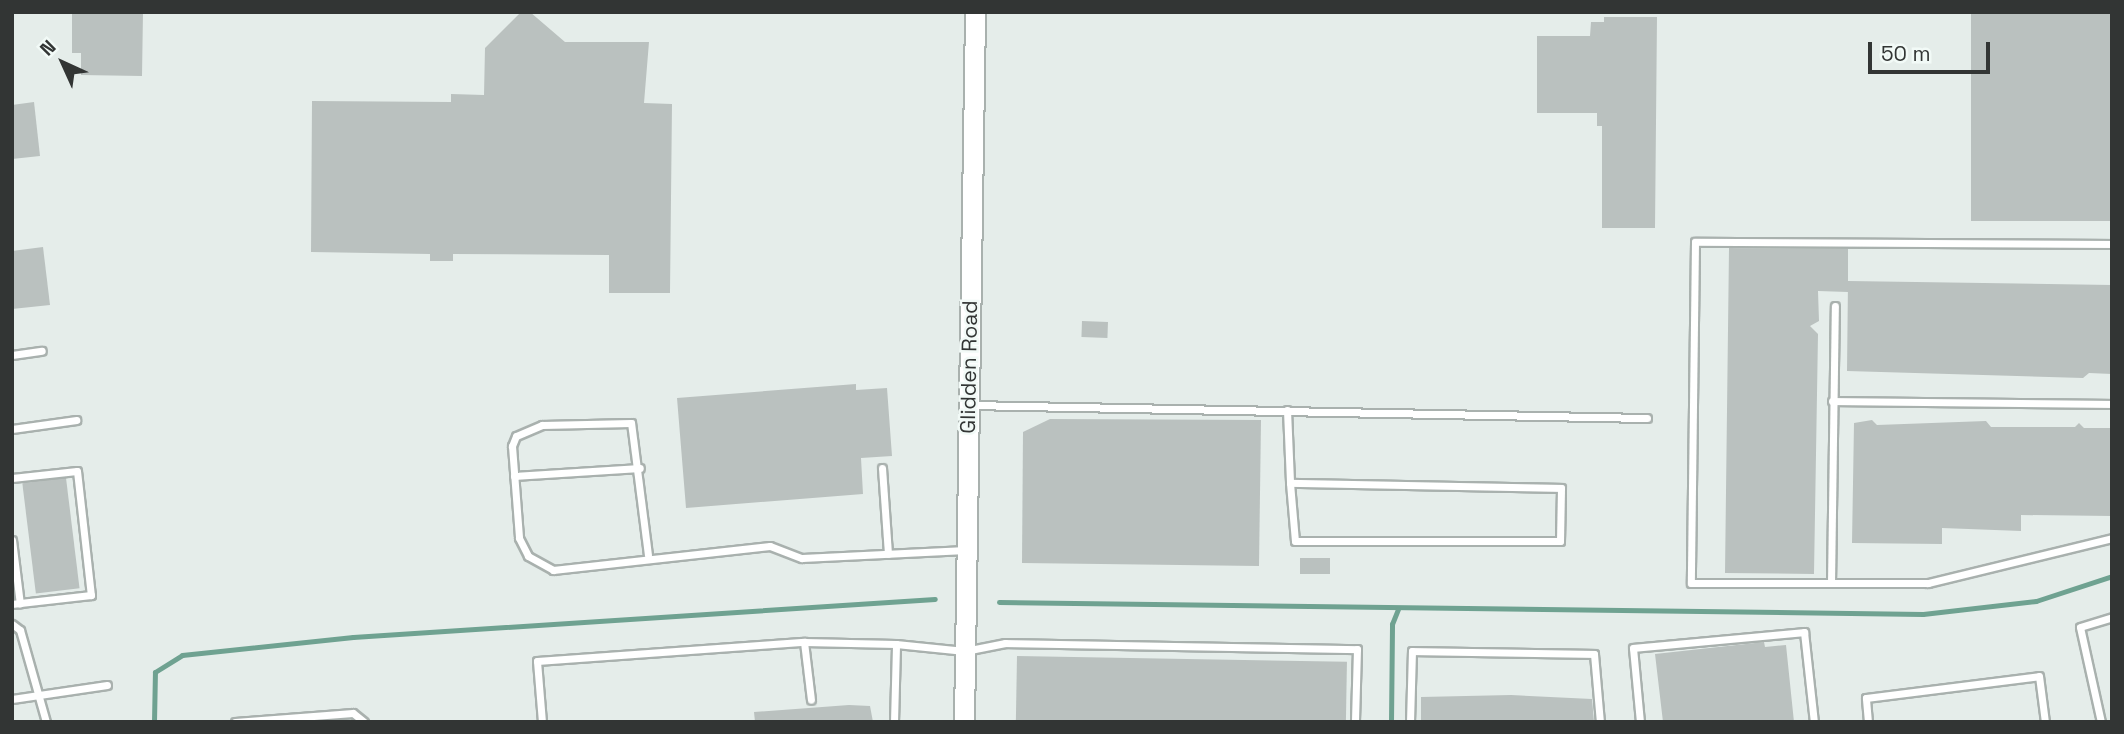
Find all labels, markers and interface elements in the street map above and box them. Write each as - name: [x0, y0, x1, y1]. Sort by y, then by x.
- north arrow: [28, 28, 98, 98]
- scale bar: [1872, 28, 1994, 72]
- text: N: [34, 34, 61, 61]
- text: 50 m: [1881, 40, 1931, 67]
- street label: Glidden Road: [955, 300, 983, 434]

